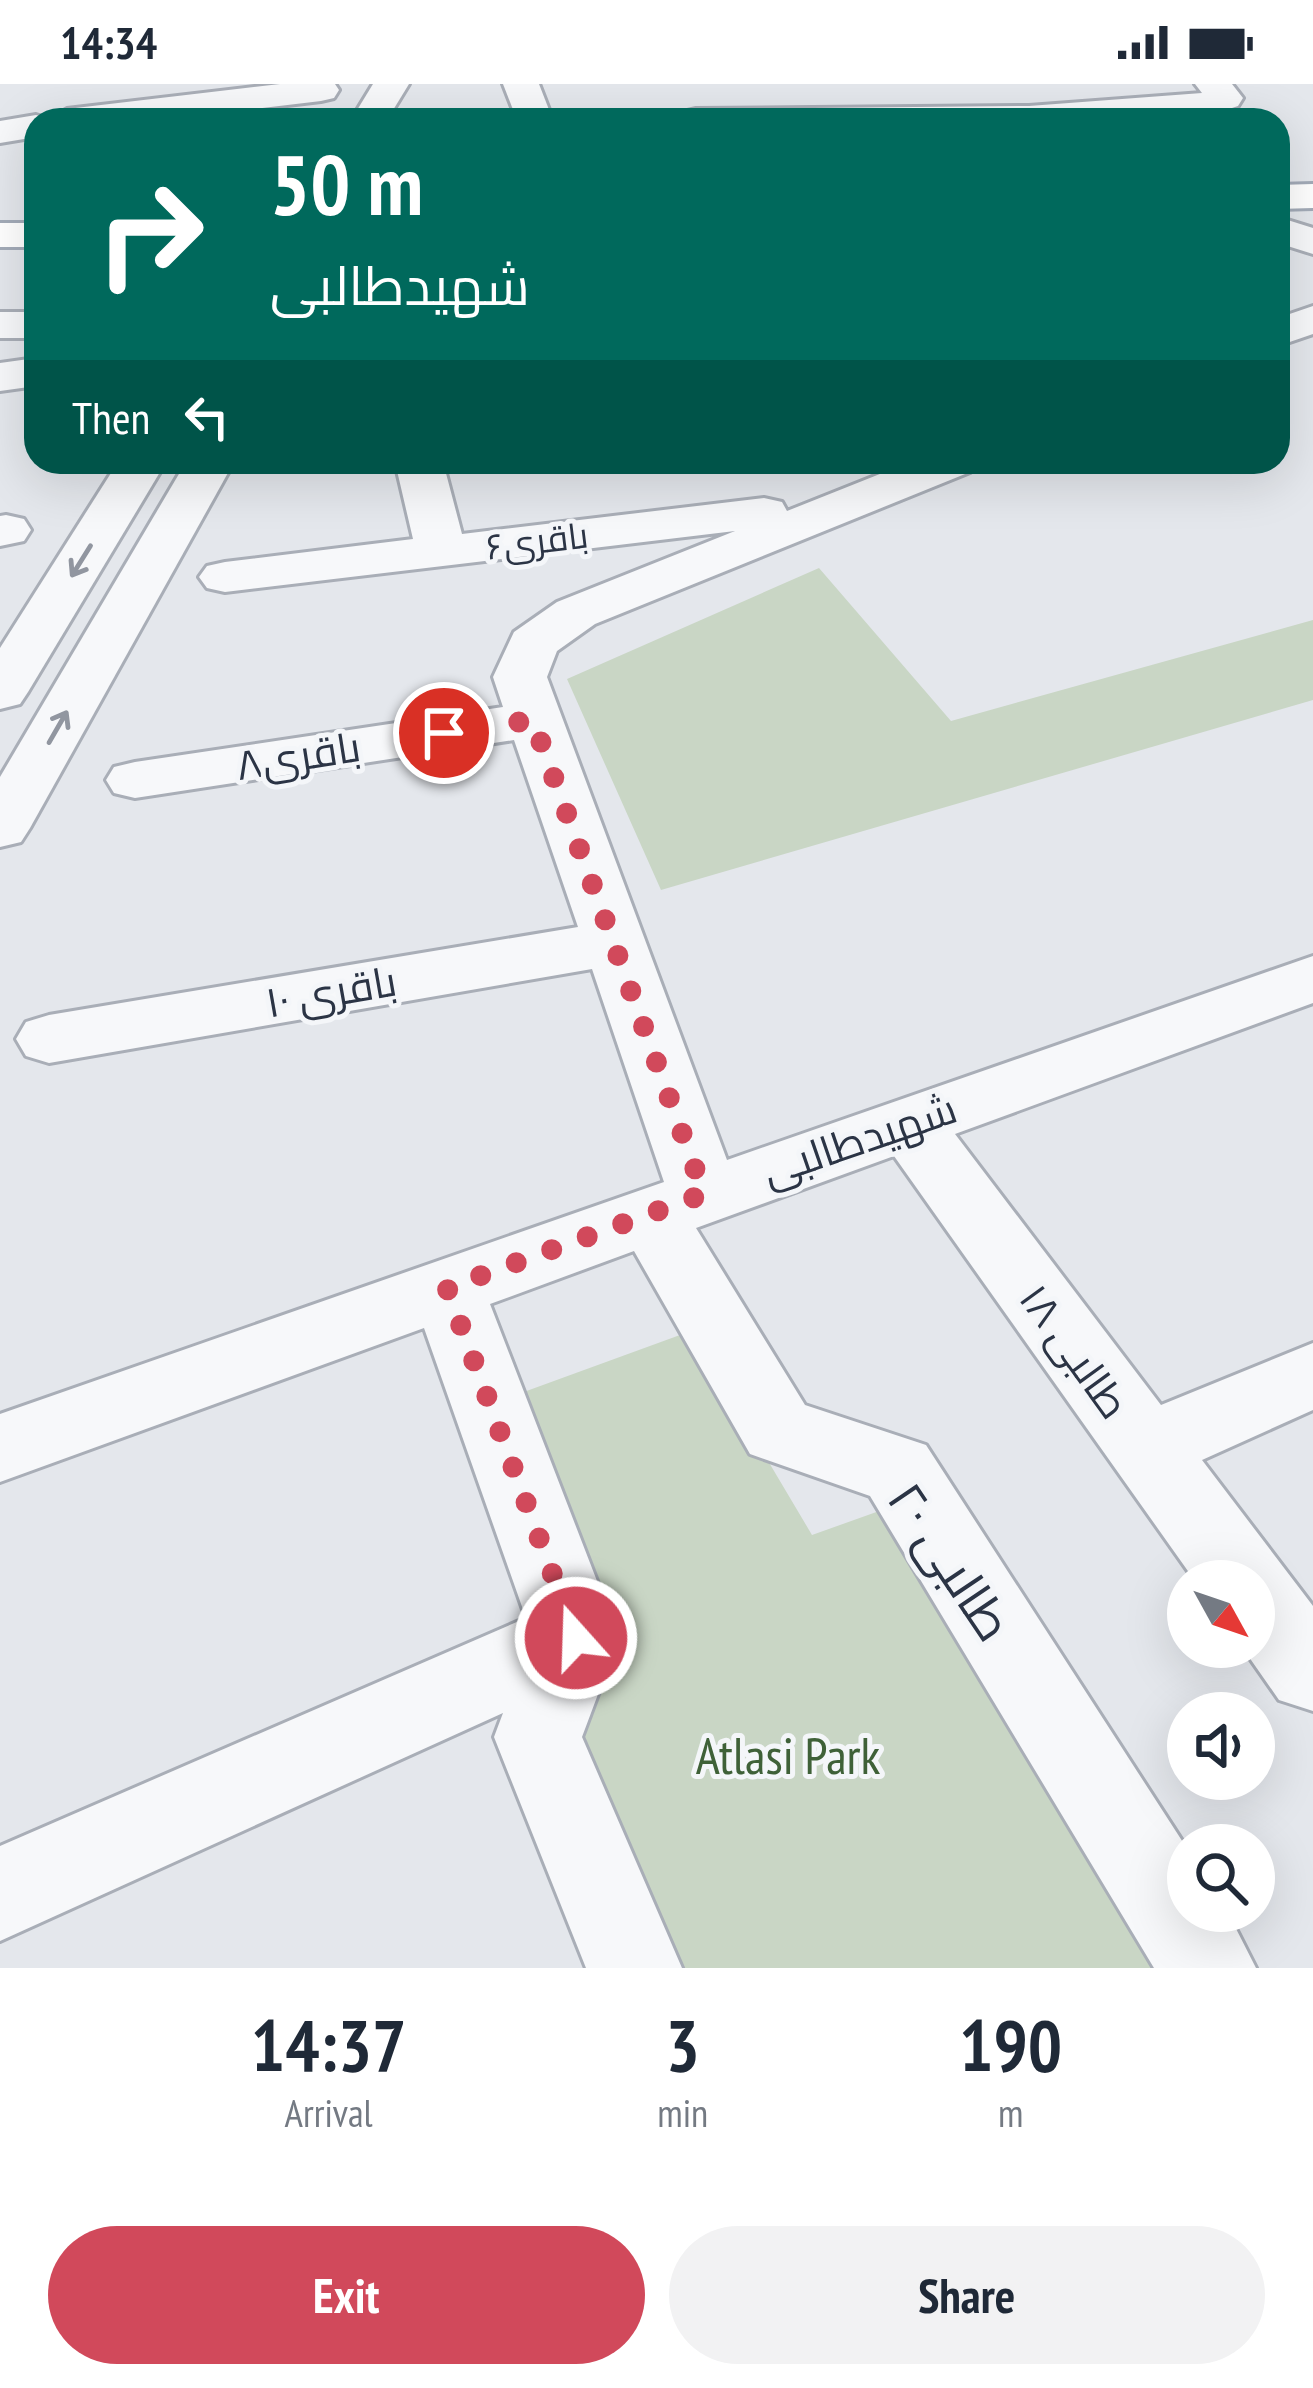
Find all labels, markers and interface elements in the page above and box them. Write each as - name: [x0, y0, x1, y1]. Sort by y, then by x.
- text: 14:34: [60, 13, 157, 71]
- text: 50 m: [270, 129, 423, 238]
- icon: right: [72, 156, 228, 312]
- text: شهیدطالبی: [270, 250, 530, 320]
- icon: left: [174, 384, 240, 450]
- text: Then: [72, 388, 150, 446]
- street label: باقری۶: [483, 510, 591, 570]
- one-way arrow: [69, 544, 93, 578]
- pin: [393, 682, 495, 784]
- icon: arrive: [411, 700, 477, 766]
- one-way arrow: [47, 710, 71, 745]
- street label: باقری۸: [232, 718, 364, 792]
- street label: باقری ۱۰: [261, 952, 401, 1030]
- street label: شهیدطالبی: [755, 1080, 963, 1198]
- street label: طالبی ۱۸: [1008, 1273, 1142, 1429]
- street label: طالبی ۲۰: [874, 1469, 1028, 1653]
- north arrow: [1167, 1560, 1275, 1668]
- map controls: [1167, 1560, 1275, 1932]
- position arrow: [513, 1575, 639, 1701]
- button: sound: [1167, 1692, 1275, 1800]
- park label: Atlasi Park: [696, 1722, 881, 1788]
- button: search: [1167, 1824, 1275, 1932]
- text: 14:37: [251, 1998, 407, 2091]
- text: 3: [666, 1998, 700, 2091]
- text: 190: [959, 1998, 1062, 2091]
- text: Arrival: [285, 2087, 373, 2138]
- text: min: [657, 2087, 708, 2138]
- text: m: [998, 2087, 1023, 2138]
- button: Exit: [48, 2226, 645, 2364]
- button: Share: [669, 2226, 1265, 2364]

